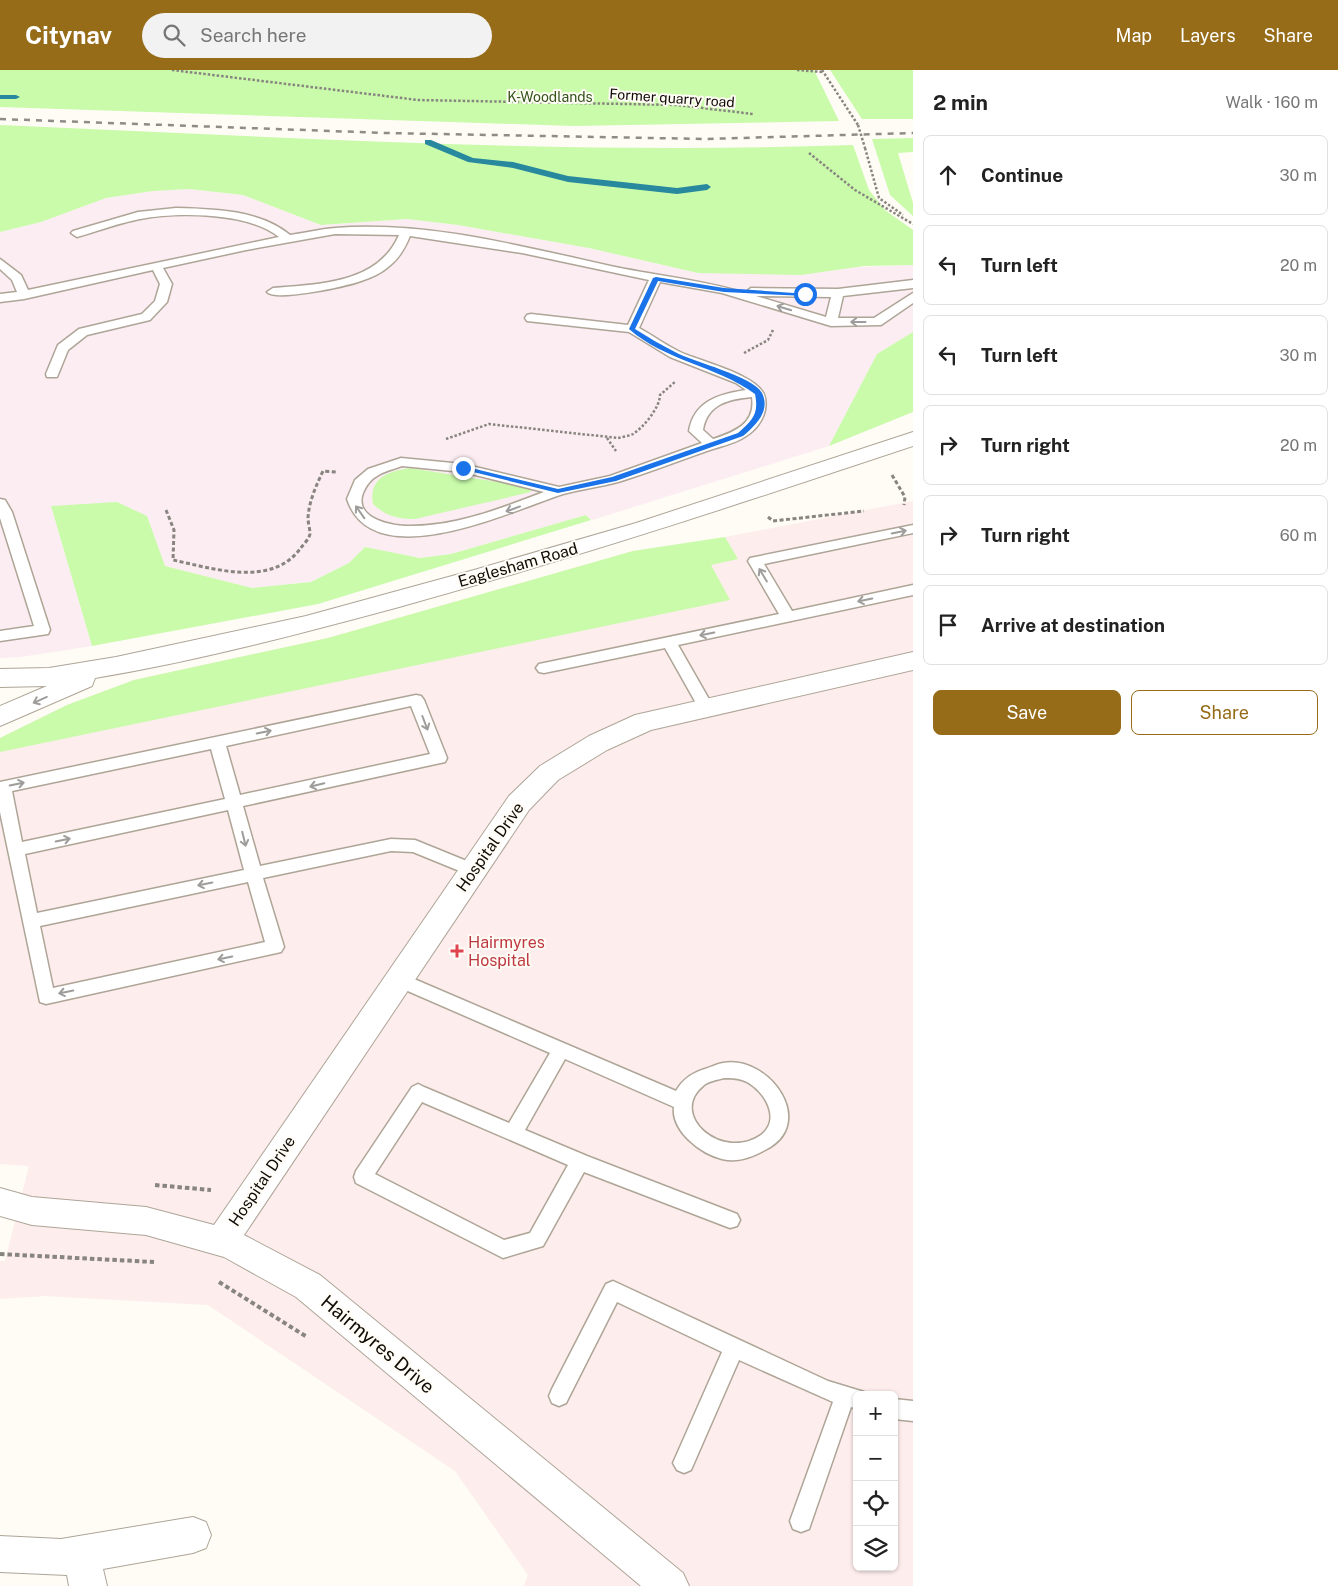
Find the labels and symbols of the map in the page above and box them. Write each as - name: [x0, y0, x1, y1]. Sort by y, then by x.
- street label: Former quarry road: [609, 86, 735, 110]
- park label: K-Woodlands: [507, 89, 593, 105]
- route start: [794, 283, 817, 306]
- one-way arrow: [777, 303, 792, 312]
- one-way arrow: [851, 317, 867, 327]
- route end: [452, 457, 475, 480]
- one-way arrow: [355, 505, 365, 519]
- one-way arrow: [506, 505, 522, 514]
- one-way arrow: [890, 527, 906, 536]
- street label: Eaglesham Road: [456, 539, 580, 591]
- one-way arrow: [757, 568, 767, 582]
- one-way arrow: [858, 596, 874, 605]
- one-way arrow: [699, 630, 715, 640]
- one-way arrow: [33, 695, 48, 705]
- one-way arrow: [421, 715, 430, 730]
- one-way arrow: [256, 726, 272, 736]
- one-way arrow: [9, 778, 25, 788]
- one-way arrow: [310, 781, 326, 790]
- street label: Hospital Drive: [452, 799, 528, 895]
- one-way arrow: [240, 831, 249, 847]
- one-way arrow: [55, 835, 71, 844]
- one-way arrow: [197, 879, 213, 889]
- place label: Hairmyres Hospital: [468, 933, 545, 970]
- marker: Hairmyres Hospital: [450, 944, 464, 958]
- one-way arrow: [218, 954, 234, 963]
- one-way arrow: [59, 988, 75, 998]
- street label: Hospital Drive: [225, 1132, 299, 1230]
- street label: Hairmyres Drive: [317, 1290, 439, 1398]

